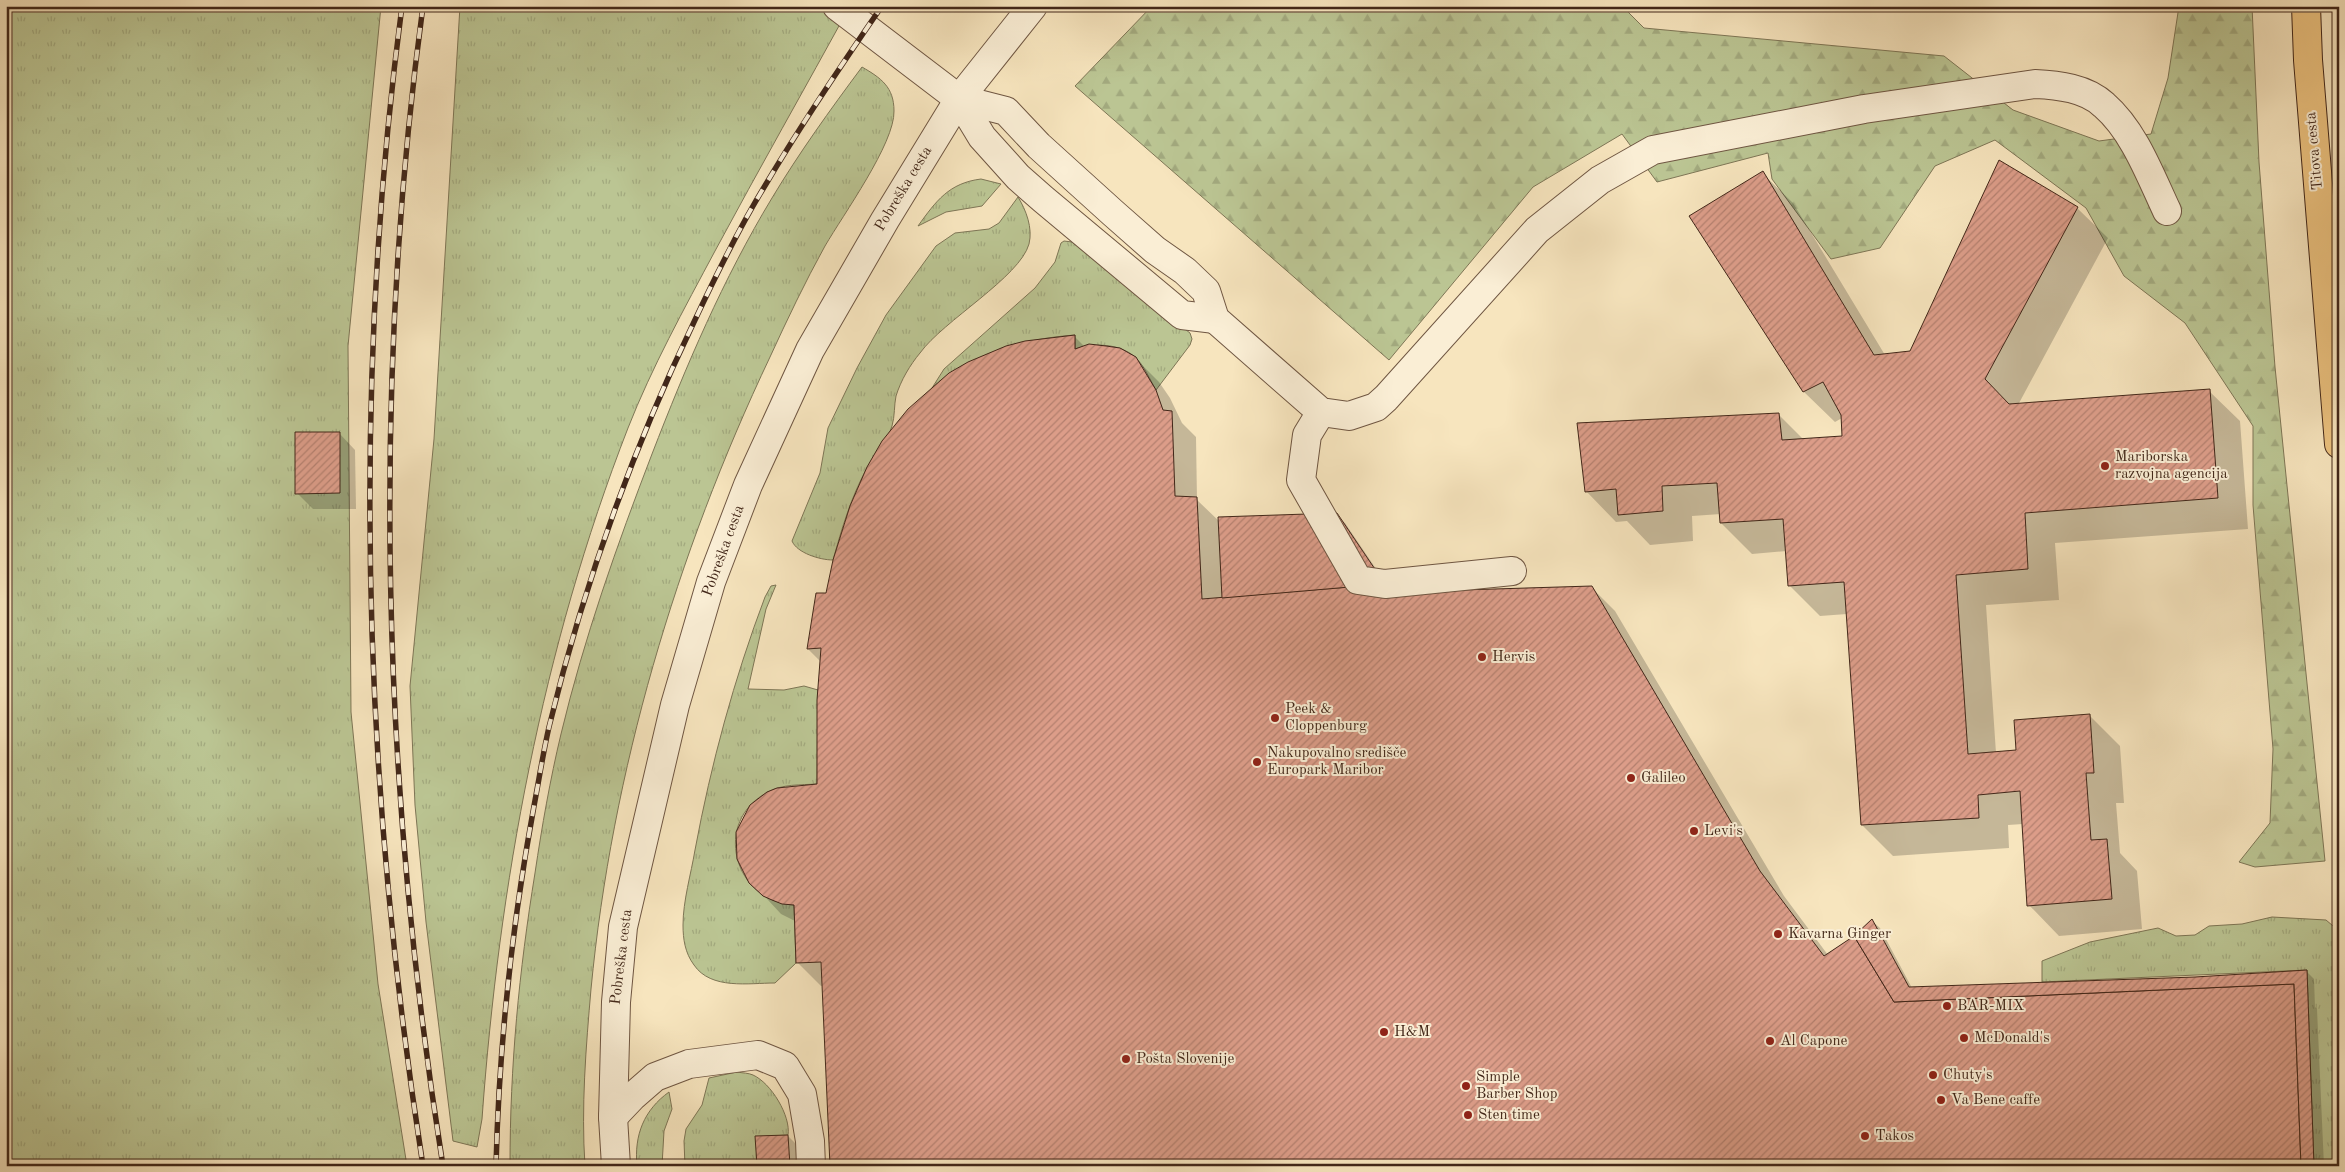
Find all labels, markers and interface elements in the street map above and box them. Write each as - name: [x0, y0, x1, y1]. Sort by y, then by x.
- street label: Titova cesta: [2304, 111, 2326, 191]
- street label: Pobreška cesta: [873, 143, 935, 234]
- place label: Mariborska razvojna agencija: [2115, 450, 2228, 482]
- marker: Mariborska razvojna agencija: [2099, 460, 2111, 472]
- street label: Pobreška cesta: [701, 503, 748, 599]
- place label: Hervis: [1492, 650, 1535, 665]
- marker: Hervis: [1476, 651, 1488, 663]
- place label: Peek & Cloppenburg: [1285, 702, 1367, 734]
- marker: Peek & Cloppenburg: [1269, 712, 1281, 724]
- place label: Nakupovalno središče Europark Maribor: [1267, 746, 1407, 778]
- marker: Nakupovalno središče Europark Maribor: [1251, 756, 1263, 768]
- place label: Galileo: [1641, 771, 1686, 786]
- marker: Galileo: [1625, 772, 1637, 784]
- place label: Levi's: [1704, 824, 1743, 839]
- marker: Levi's: [1688, 825, 1700, 837]
- street label: Pobreška cesta: [609, 908, 635, 1006]
- place label: Kavarna Ginger: [1788, 927, 1891, 942]
- marker: Kavarna Ginger: [1772, 928, 1784, 940]
- place label: BAR-MIX: [1957, 999, 2024, 1014]
- marker: BAR-MIX: [1941, 1000, 1953, 1012]
- place label: H&M: [1394, 1025, 1430, 1040]
- marker: H&M: [1378, 1026, 1390, 1038]
- place label: McDonald's: [1974, 1031, 2050, 1046]
- marker: McDonald's: [1958, 1032, 1970, 1044]
- place label: Al Capone: [1780, 1034, 1847, 1049]
- marker: Al Capone: [1764, 1035, 1776, 1047]
- place label: Pošta Slovenije: [1136, 1052, 1234, 1067]
- marker: Pošta Slovenije: [1120, 1053, 1132, 1065]
- place label: Chuty's: [1943, 1068, 1993, 1083]
- marker: Chuty's: [1927, 1069, 1939, 1081]
- place label: Simple Barber Shop: [1476, 1070, 1558, 1102]
- marker: Simple Barber Shop: [1460, 1080, 1472, 1092]
- place label: Va Bene caffe: [1951, 1093, 2040, 1108]
- marker: Va Bene caffe: [1935, 1094, 1947, 1106]
- place label: Sten time: [1478, 1108, 1540, 1123]
- marker: Sten time: [1462, 1109, 1474, 1121]
- place label: Takos: [1875, 1129, 1914, 1144]
- marker: Takos: [1859, 1130, 1871, 1142]

